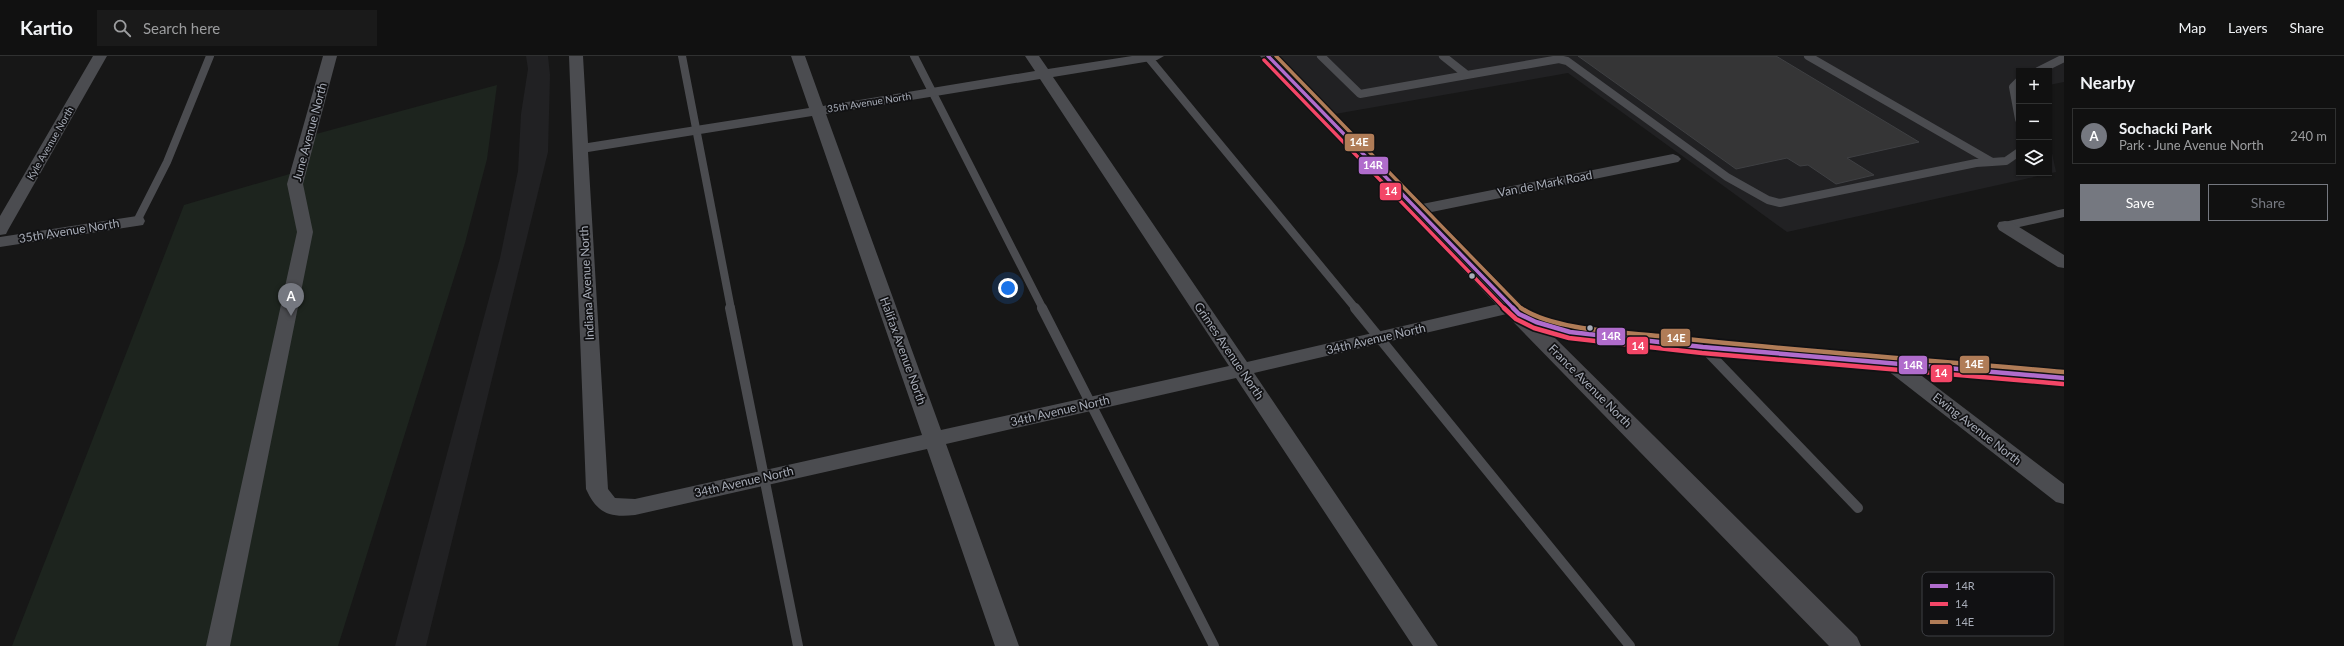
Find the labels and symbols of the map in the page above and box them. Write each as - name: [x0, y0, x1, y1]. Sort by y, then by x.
- street label: June Avenue North: [289, 81, 330, 183]
- street label: 35th Avenue North: [826, 89, 912, 115]
- street label: Kyle Avenue North: [24, 104, 76, 182]
- line badge: 14E: [1344, 133, 1375, 152]
- text: 14E: [1349, 135, 1369, 148]
- line badge: 14R: [1358, 156, 1389, 175]
- text: 14R: [1363, 158, 1384, 171]
- street label: Van de Mark Road: [1496, 167, 1594, 200]
- line badge: 14: [1379, 182, 1402, 201]
- text: 14: [1385, 184, 1398, 197]
- street label: 35th Avenue North: [18, 215, 120, 246]
- street label: Indiana Avenue North: [576, 225, 597, 341]
- unlabelled marker: [1467, 271, 1477, 281]
- your location: [998, 278, 1018, 298]
- pin: A: [278, 283, 304, 316]
- street label: Halifax Avenue North: [877, 295, 930, 407]
- street label: Grimes Avenue North: [1191, 299, 1267, 402]
- street label: 34th Avenue North: [1325, 320, 1427, 357]
- unlabelled marker: [1585, 323, 1595, 333]
- line badge: 14R: [1596, 327, 1626, 346]
- line badge: 14E: [1660, 328, 1691, 347]
- text: 14R: [1601, 329, 1622, 342]
- text: 14E: [1666, 331, 1686, 344]
- line badge: 14: [1626, 336, 1649, 355]
- text: 14: [1632, 339, 1645, 352]
- street label: France Avenue North: [1546, 341, 1635, 430]
- line badge: 14R: [1898, 355, 1928, 375]
- line badge: 14E: [1959, 355, 1990, 374]
- text: 14E: [1964, 357, 1984, 370]
- text: 14R: [1903, 358, 1924, 371]
- line badge: 14: [1930, 364, 1953, 383]
- text: 14: [1935, 366, 1948, 379]
- street label: Ewing Avenue North: [1930, 389, 2025, 468]
- street label: 34th Avenue North: [1009, 392, 1111, 429]
- street label: 34th Avenue North: [693, 463, 795, 500]
- legend: [1922, 572, 2054, 636]
- text: 14R: [1955, 579, 1975, 592]
- text: 14: [1955, 597, 1968, 610]
- text: 14E: [1955, 615, 1974, 628]

